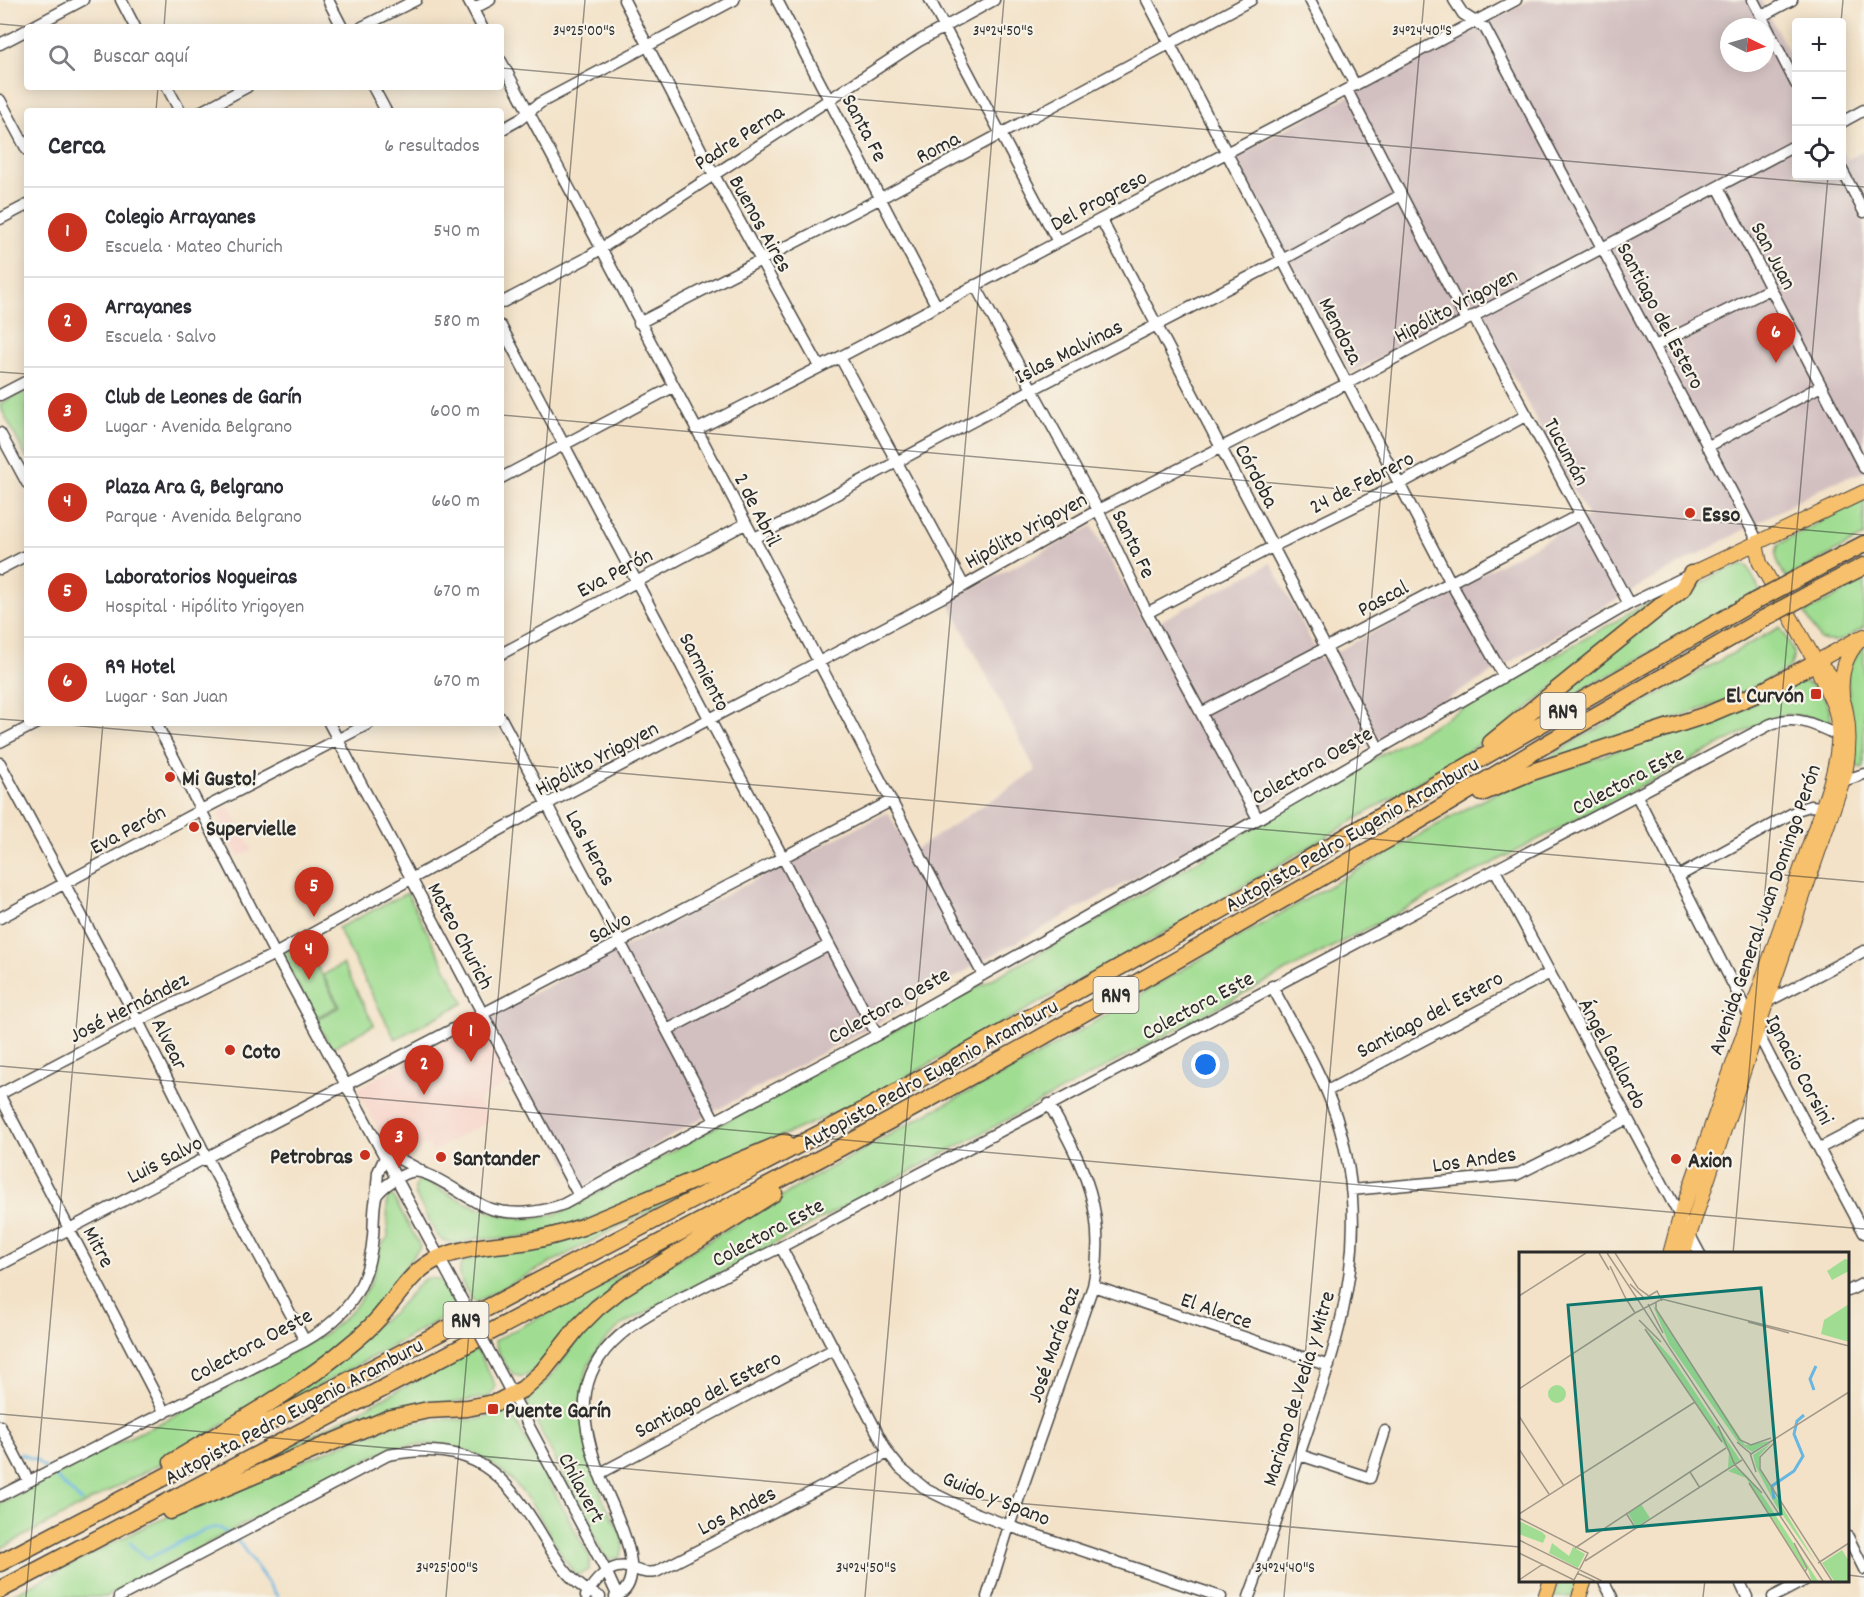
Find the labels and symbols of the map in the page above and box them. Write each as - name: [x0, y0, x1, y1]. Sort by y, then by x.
- north arrow: [1720, 18, 1774, 72]
- text: 34°25'00"S: [553, 21, 615, 43]
- text: 34°24'50"S: [973, 21, 1033, 43]
- text: 34°24'40"S: [1392, 21, 1452, 43]
- street label: Santa Fe: [832, 89, 894, 168]
- street label: Padre Perna: [689, 98, 792, 180]
- street label: Roma: [911, 124, 967, 174]
- street label: Del Progreso: [1046, 164, 1154, 241]
- street label: Buenos Aires: [719, 170, 798, 279]
- street label: San Juan: [1741, 217, 1803, 296]
- street label: Santiago del Estero: [1607, 238, 1711, 396]
- street label: Hipólito Yrigoyen: [1389, 262, 1524, 353]
- street label: Mendoza: [1309, 293, 1369, 371]
- street label: Islas Malvinas: [1010, 313, 1129, 394]
- pin: 6: [1756, 314, 1796, 363]
- street label: Tucumán: [1534, 413, 1596, 492]
- street label: Córdoba: [1225, 439, 1285, 515]
- street label: 24 de Febrero: [1305, 445, 1420, 524]
- street label: 2 de Abril: [724, 469, 788, 553]
- street label: Hipólito Yrigoyen: [960, 486, 1094, 579]
- place label: Esso: [1702, 501, 1741, 532]
- street label: Santa Fe: [1102, 505, 1162, 584]
- marker: Esso: [1683, 506, 1697, 520]
- street label: Eva Perón: [572, 541, 659, 607]
- street label: Pascal: [1353, 574, 1415, 626]
- street label: Sarmiento: [669, 628, 737, 717]
- place label: El Curvón: [1726, 682, 1804, 713]
- marker: El Curvón: [1809, 687, 1823, 701]
- road number: RN9: [1540, 693, 1586, 729]
- street label: Hipólito Yrigoyen: [530, 715, 665, 806]
- street label: Colectora Oeste: [1246, 720, 1379, 814]
- street label: Colectora Este: [1567, 740, 1690, 825]
- street label: Autopista Pedro Eugenio Aramburu: [1220, 750, 1486, 922]
- street label: Avenida General Juan Domingo Perón: [1702, 761, 1831, 1060]
- place label: Mi Gusto!: [182, 765, 256, 796]
- marker: Mi Gusto!: [163, 770, 177, 784]
- street label: Eva Perón: [85, 798, 172, 864]
- street label: Las Heras: [556, 805, 622, 892]
- place label: Supervielle: [206, 815, 297, 846]
- marker: Supervielle: [187, 820, 201, 834]
- pin: 5: [294, 868, 334, 917]
- street label: Mateo Churich: [418, 878, 500, 996]
- street label: Salvo: [584, 905, 637, 953]
- pin: 4: [290, 930, 328, 980]
- street label: Colectora Oeste: [823, 961, 956, 1053]
- street label: Santiago del Estero: [1352, 964, 1510, 1068]
- street label: José Hernández: [64, 965, 195, 1053]
- street label: Colectora Este: [1137, 965, 1260, 1050]
- road number: RN9: [1094, 977, 1138, 1013]
- street label: Autopista Pedro Eugenio Aramburu: [797, 992, 1065, 1160]
- street label: Ángel Gallardo: [1569, 994, 1653, 1116]
- street label: Ignacio Corsini: [1756, 1010, 1840, 1131]
- pin: 1: [452, 1012, 490, 1062]
- street label: Alvear: [142, 1013, 194, 1077]
- place label: Coto: [242, 1038, 281, 1069]
- marker: Coto: [223, 1043, 237, 1057]
- pin: 2: [404, 1046, 444, 1095]
- your location: [1191, 1050, 1220, 1079]
- pin: 3: [380, 1118, 418, 1168]
- street label: Luis Salvo: [122, 1129, 209, 1193]
- street label: Los Andes: [1430, 1140, 1518, 1183]
- place label: Petrobras: [270, 1143, 353, 1174]
- place label: Santander: [453, 1145, 541, 1176]
- place label: Axion: [1688, 1147, 1732, 1178]
- marker: Petrobras: [358, 1148, 372, 1162]
- marker: Santander: [434, 1150, 448, 1164]
- marker: Axion: [1669, 1152, 1683, 1166]
- street label: Colectora Este: [707, 1192, 830, 1277]
- street label: Mitre: [73, 1221, 121, 1274]
- inset map: [1519, 1252, 1849, 1582]
- street label: José María Paz: [1021, 1282, 1090, 1407]
- street label: El Alerce: [1176, 1286, 1256, 1339]
- street label: Mariano de Vedia y Mitre: [1256, 1288, 1345, 1490]
- street label: Colectora Oeste: [185, 1302, 319, 1393]
- road number: RN9: [444, 1302, 488, 1338]
- street label: Autopista Pedro Eugenio Aramburu: [160, 1331, 430, 1495]
- street label: Santiago del Estero: [630, 1344, 788, 1448]
- place label: Puente Garín: [505, 1397, 611, 1428]
- marker: Puente Garín: [486, 1402, 500, 1416]
- street label: Chilavert: [548, 1448, 611, 1529]
- street label: Guido y Spano: [937, 1465, 1054, 1536]
- street label: Los Andes: [693, 1479, 782, 1545]
- text: 34°25'00"S: [416, 1558, 478, 1580]
- text: 34°24'50"S: [836, 1558, 896, 1580]
- text: 34°24'40"S: [1255, 1558, 1315, 1580]

